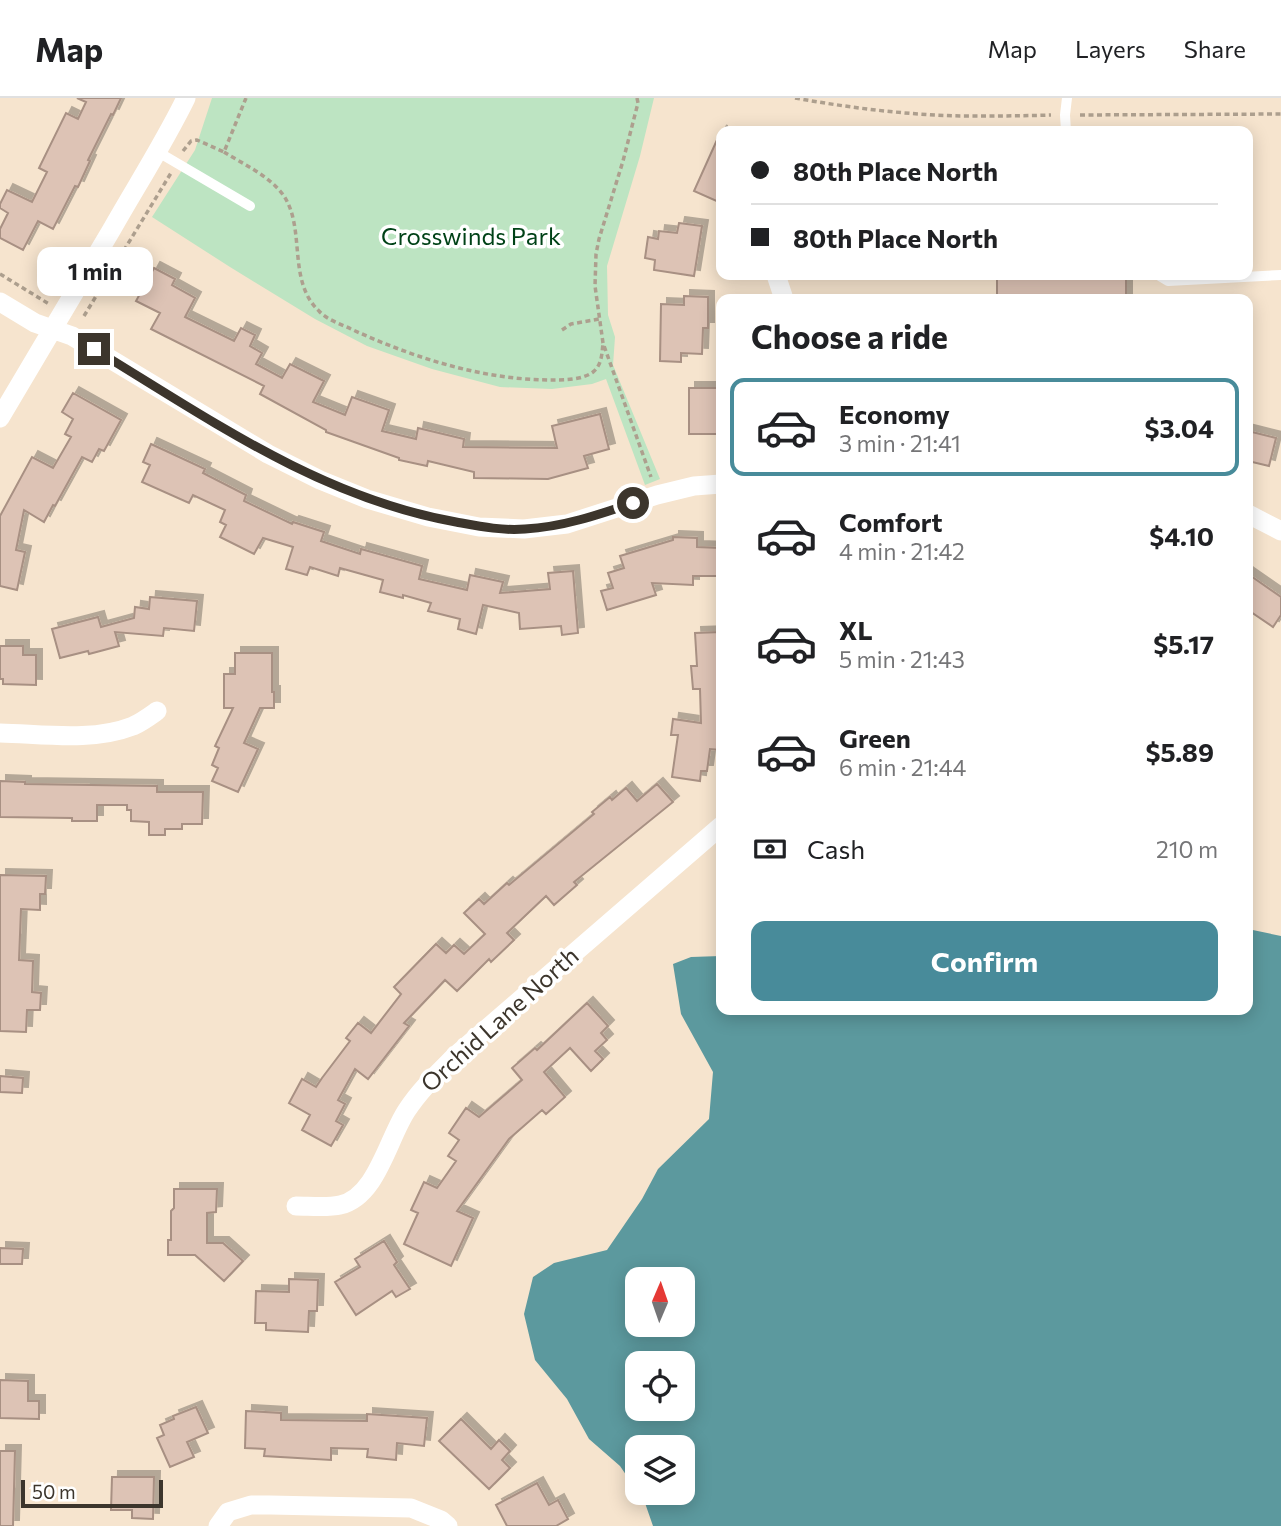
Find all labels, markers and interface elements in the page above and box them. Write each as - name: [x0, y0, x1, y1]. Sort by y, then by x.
- text: Map: [35, 28, 103, 69]
- text: Map: [988, 34, 1037, 63]
- text: Layers: [1075, 34, 1146, 63]
- text: Share: [1184, 34, 1246, 63]
- text: 80th Place North: [793, 155, 998, 186]
- park label: Crosswinds Park: [381, 221, 561, 250]
- text: 80th Place North: [793, 222, 998, 253]
- callout: 1 min: [36, 247, 152, 296]
- text: 1 min: [68, 257, 122, 285]
- text: Choose a ride: [751, 316, 948, 356]
- route end: [78, 333, 110, 365]
- icon: car: [755, 396, 818, 459]
- text: Economy: [839, 398, 950, 429]
- text: $3.04: [1145, 412, 1214, 443]
- text: 3 min · 21:41: [839, 429, 961, 457]
- route start: [617, 487, 649, 519]
- icon: car: [755, 504, 818, 567]
- text: Comfort: [839, 506, 942, 537]
- text: $4.10: [1149, 520, 1214, 551]
- text: 4 min · 21:42: [839, 537, 965, 565]
- icon: car: [755, 612, 818, 675]
- text: XL: [839, 614, 873, 645]
- text: $5.17: [1153, 628, 1214, 659]
- text: 5 min · 21:43: [839, 645, 965, 673]
- icon: car: [755, 720, 818, 783]
- text: Green: [839, 722, 911, 753]
- text: $5.89: [1146, 736, 1214, 767]
- text: 6 min · 21:44: [839, 753, 966, 781]
- icon: cash: [751, 830, 789, 868]
- text: Cash: [807, 833, 865, 864]
- text: 210 m: [1156, 835, 1218, 863]
- button: Confirm: [751, 921, 1218, 1001]
- street label: Orchid Lane North: [414, 941, 584, 1097]
- north arrow: [625, 1267, 695, 1337]
- map controls: [625, 1267, 695, 1505]
- button: locate: [625, 1351, 695, 1421]
- button: layers: [625, 1435, 695, 1505]
- scale bar: [21, 1477, 163, 1509]
- text: 50 m: [32, 1480, 76, 1503]

